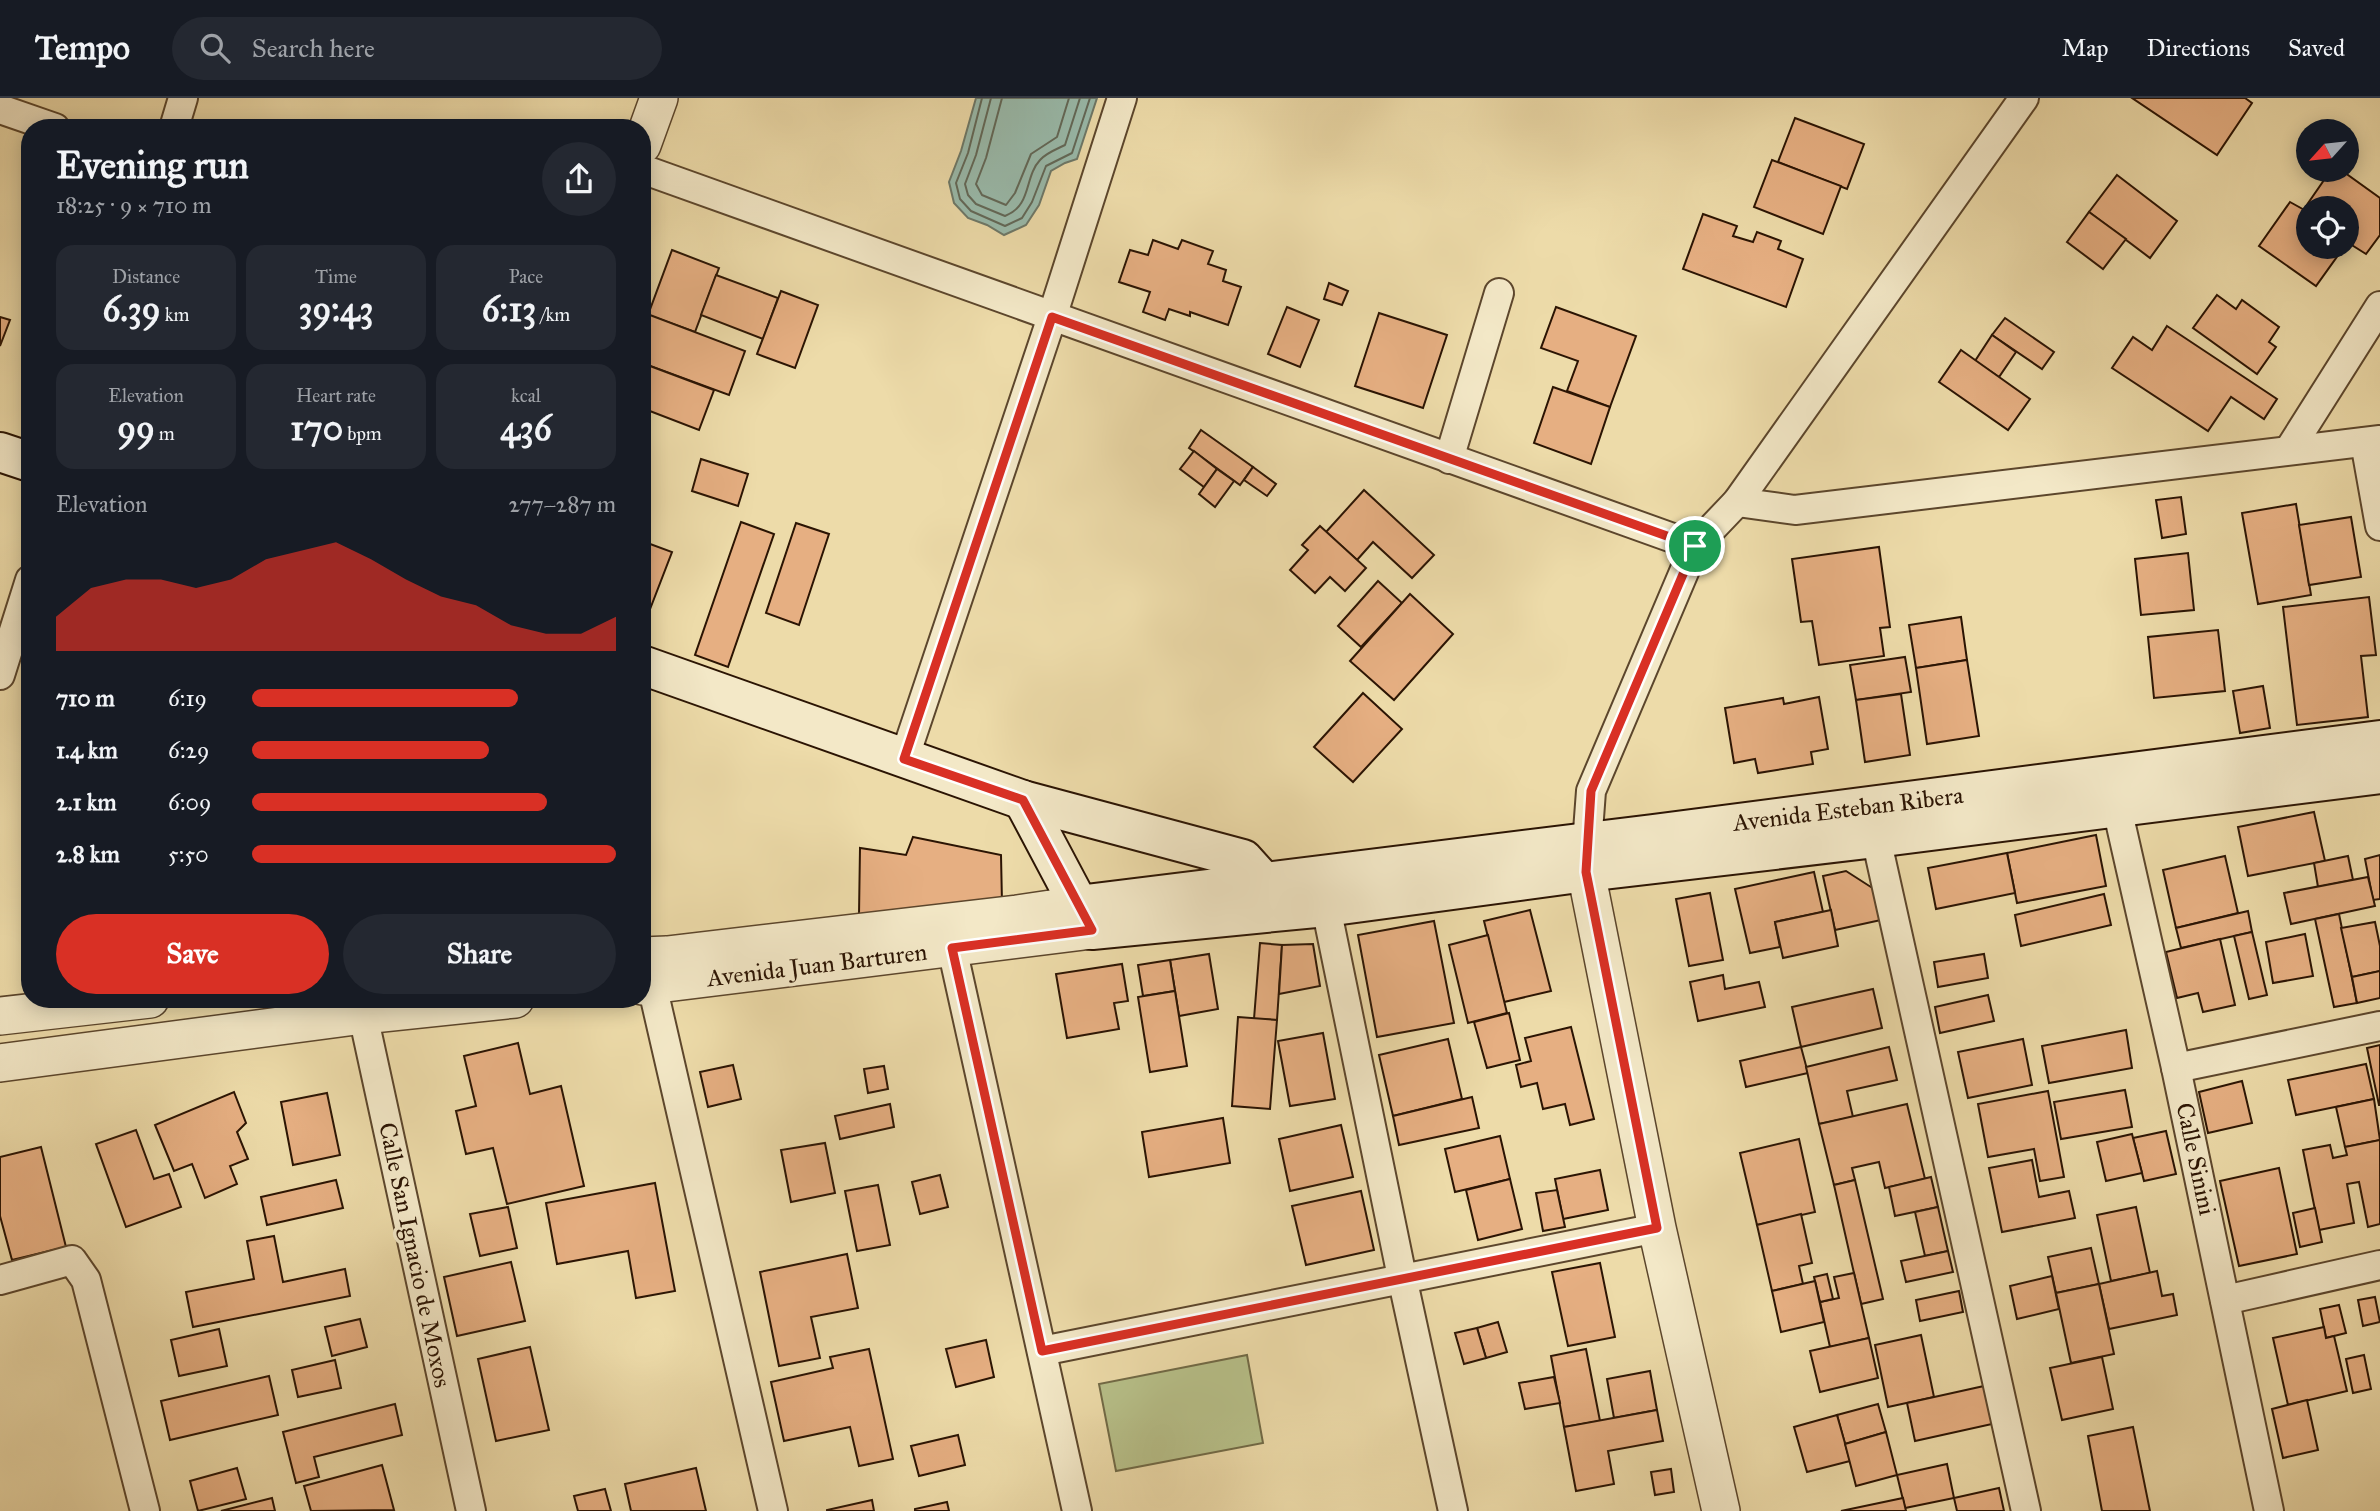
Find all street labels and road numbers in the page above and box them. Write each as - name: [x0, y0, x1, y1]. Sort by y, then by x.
- street label: Avenida Esteban Ribera: [1730, 780, 1966, 838]
- street label: Avenida Juan Barturen: [704, 937, 929, 994]
- street label: Calle Sinini: [2169, 1100, 2223, 1218]
- street label: Calle San Ignacio de Moxos: [372, 1120, 458, 1390]

